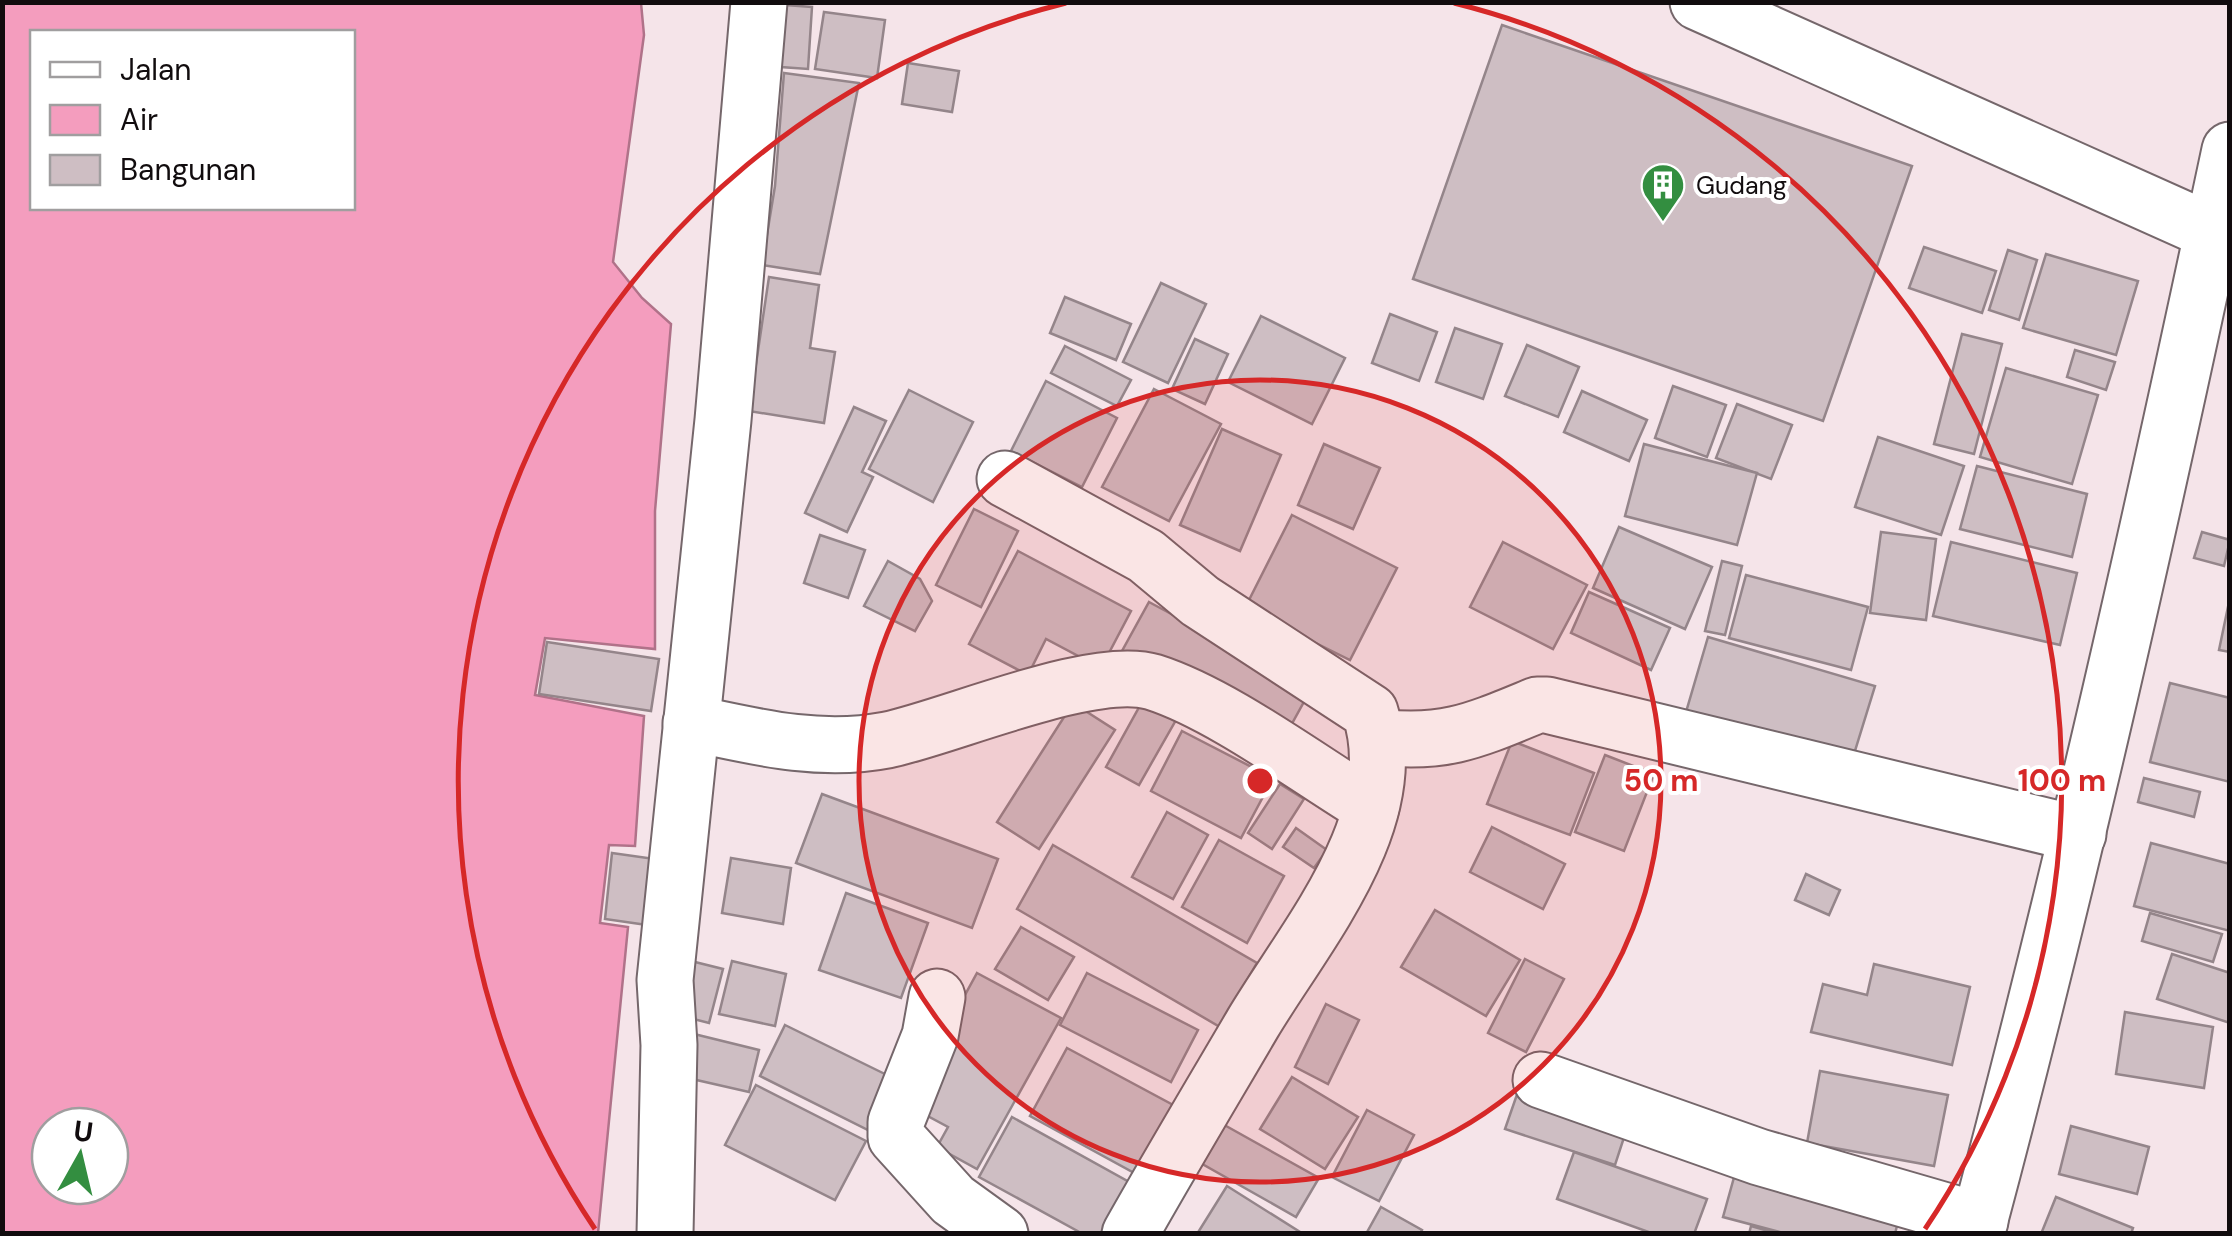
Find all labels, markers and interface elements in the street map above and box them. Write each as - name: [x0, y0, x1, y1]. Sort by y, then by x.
- legend: [30, 30, 355, 210]
- text: Jalan: [120, 50, 192, 89]
- text: Air: [120, 100, 158, 139]
- text: Bangunan: [120, 150, 256, 189]
- building icon: Gudang: [1640, 162, 1686, 223]
- place label: Gudang: [1696, 169, 1787, 202]
- text: 50 m: [1623, 761, 1699, 800]
- text: 100 m: [2018, 761, 2106, 800]
- centre of rings: [1242, 763, 1278, 799]
- north arrow: [30, 1106, 130, 1206]
- text: U: [71, 1112, 95, 1151]

